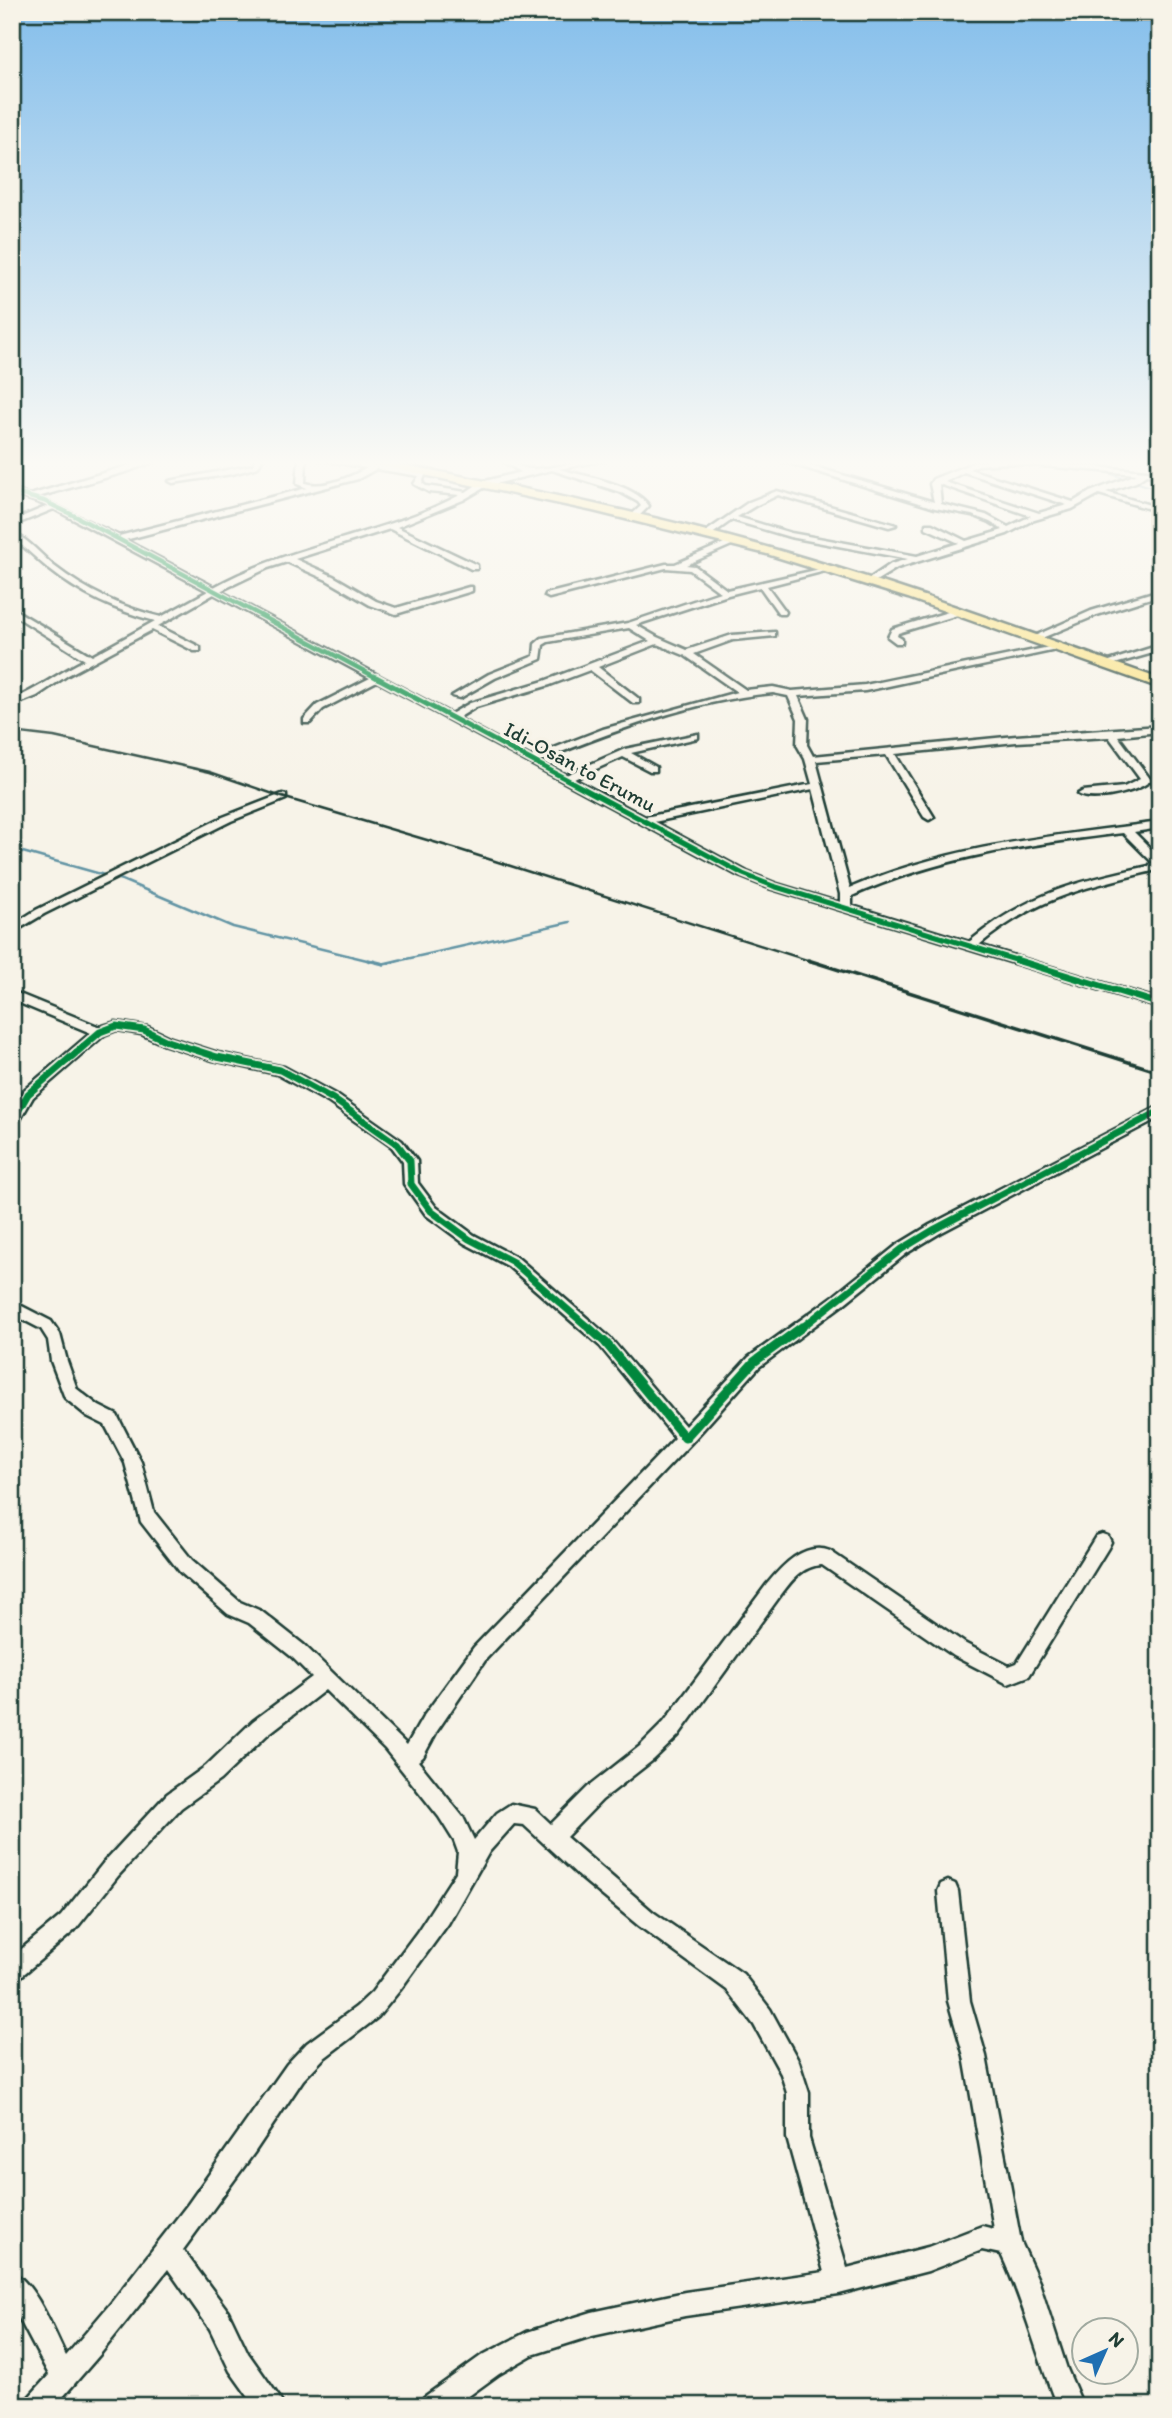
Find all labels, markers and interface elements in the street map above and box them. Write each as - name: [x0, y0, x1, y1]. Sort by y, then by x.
- street label: Idi-Osan to Erumu: [500, 716, 660, 817]
- north arrow: [1070, 2316, 1140, 2386]
- text: N: [1104, 2327, 1129, 2352]

